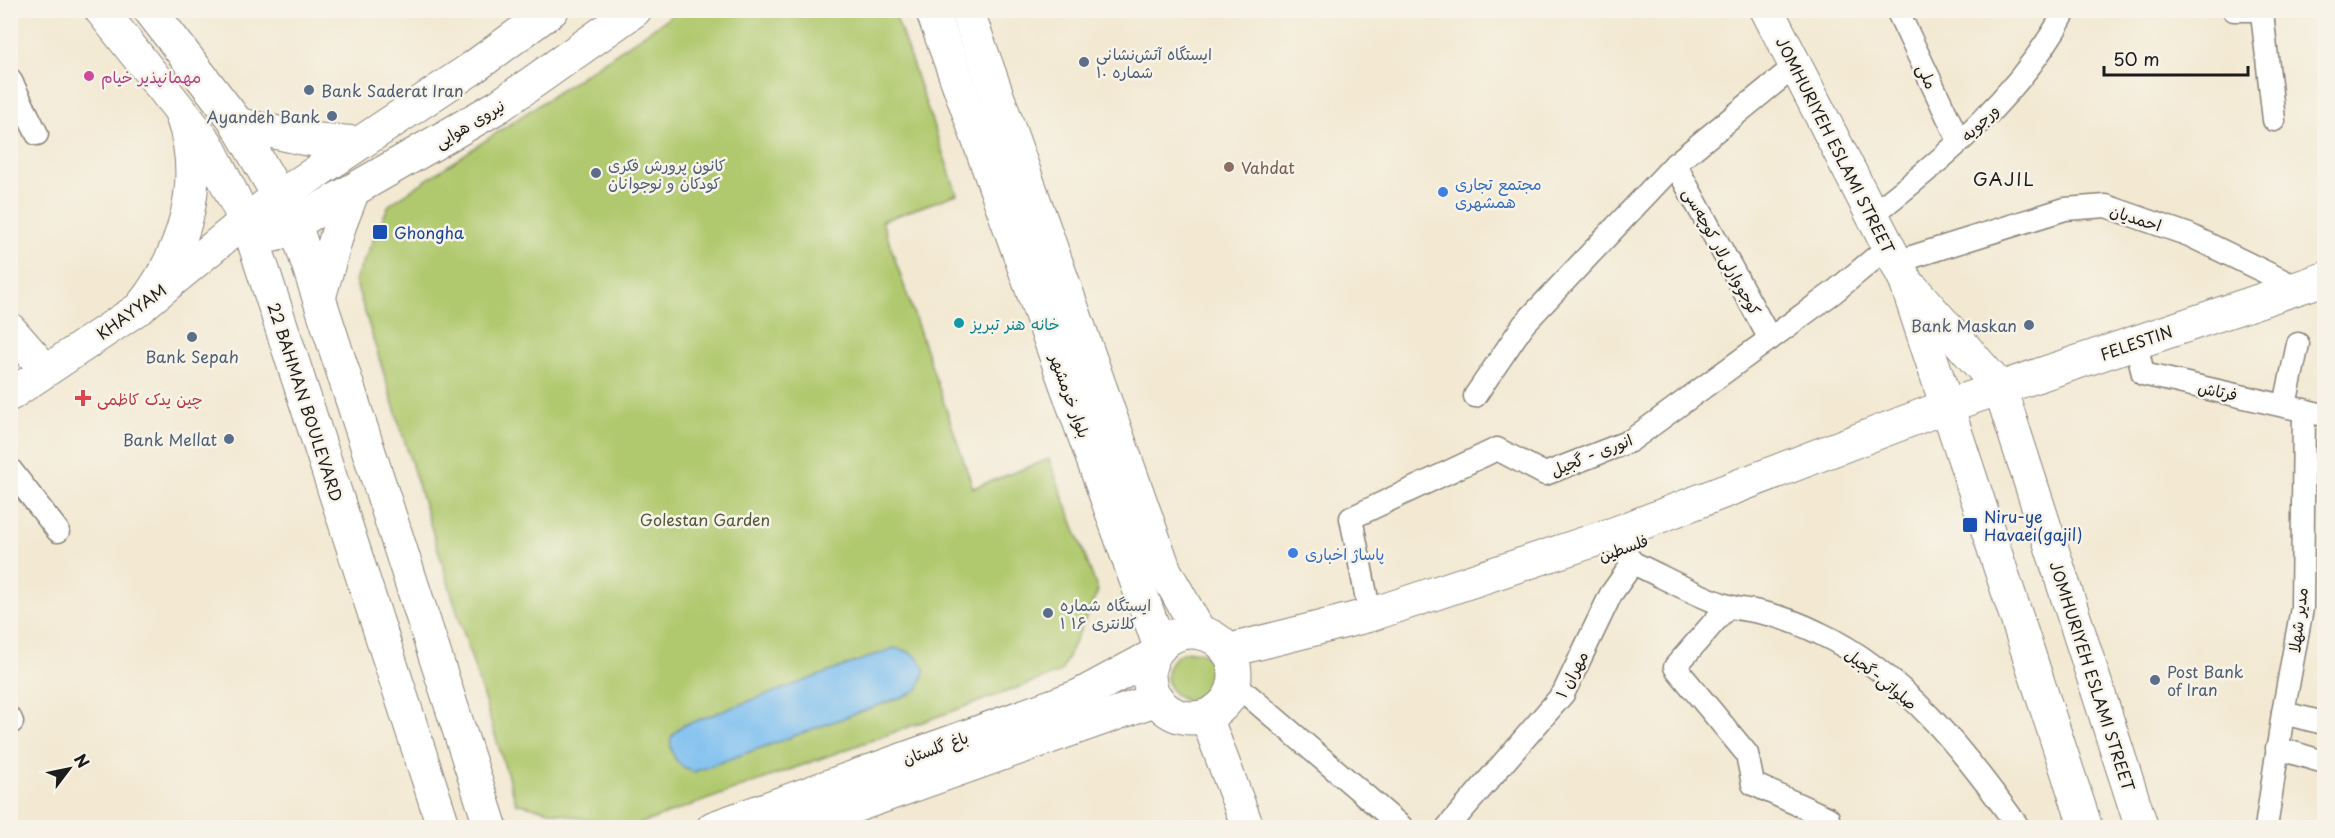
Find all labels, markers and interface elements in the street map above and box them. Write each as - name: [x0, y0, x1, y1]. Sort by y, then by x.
- street label: JOMHURIYEH ESLAMI STREET: [1771, 32, 1901, 258]
- scale bar: [2104, 39, 2248, 77]
- place label: ایستگاه آتش‌نشانی شماره ۱۰: [1096, 41, 1212, 83]
- text: 50 m: [2113, 45, 2160, 72]
- marker: ایستگاه آتش‌نشانی شماره ۱۰: [1077, 55, 1091, 69]
- street label: ملی: [1912, 59, 1944, 93]
- place label: مهمانپذیر خیام: [101, 64, 201, 90]
- marker: مهمانپذیر خیام: [82, 69, 96, 83]
- place label: Bank Saderat Iran: [321, 78, 464, 102]
- marker: Bank Saderat Iran: [302, 83, 316, 97]
- street label: نیروی هوایی: [429, 93, 509, 153]
- street label: ورجویه: [1954, 98, 2004, 146]
- place label: Ayandeh Bank: [206, 104, 320, 128]
- marker: Ayandeh Bank: [325, 109, 339, 123]
- place label: کانون پرورش فکری کودکان و نوجوانان: [608, 152, 726, 194]
- place label: Vahdat: [1241, 155, 1295, 179]
- marker: Vahdat: [1222, 160, 1236, 174]
- district label: GAJIL: [1973, 165, 2035, 192]
- marker: کانون پرورش فکری کودکان و نوجوانان: [589, 166, 603, 180]
- place label: مجتمع تجاری همشهری: [1455, 171, 1542, 213]
- street label: کوجووارلی‌لار کوچه‌سی: [1678, 183, 1768, 319]
- marker: مجتمع تجاری همشهری: [1436, 185, 1450, 199]
- street label: احمدیان: [2107, 197, 2165, 237]
- place label: Ghongha: [394, 220, 464, 244]
- marker: Ghongha: [371, 223, 389, 241]
- street label: KHAYYAM: [91, 277, 171, 345]
- street label: 22 BAHMAN BOULEVARD: [262, 299, 350, 505]
- place label: خانه هنر تبریز: [969, 311, 1060, 335]
- place label: Bank Maskan: [1911, 313, 2017, 337]
- marker: خانه هنر تبریز: [952, 316, 966, 330]
- marker: Bank Maskan: [2022, 318, 2036, 332]
- street label: FELESTIN: [2097, 318, 2175, 366]
- marker: Bank Sepah: [185, 330, 199, 344]
- place label: Bank Sepah: [145, 344, 239, 368]
- street label: بلوار خرمشهر: [1044, 349, 1097, 441]
- street label: فرتاش: [2196, 374, 2240, 406]
- place label: چین یدک کاظمی: [97, 386, 203, 410]
- marker: چین یدک کاظمی: [74, 389, 92, 407]
- place label: Bank Mellat: [123, 427, 217, 451]
- street label: انوری - گجیل: [1546, 427, 1636, 481]
- marker: Bank Mellat: [222, 432, 236, 446]
- place label: Niru-ye Havaei(gajil): [1984, 504, 2083, 546]
- park label: Golestan Garden: [640, 507, 770, 531]
- marker: Niru-ye Havaei(gajil): [1961, 516, 1979, 534]
- street label: فلسطین: [1595, 527, 1651, 567]
- place label: پاساژ اخباری: [1305, 541, 1384, 565]
- marker: پاساژ اخباری: [1286, 546, 1300, 560]
- street label: JOMHURIYEH ESLAMI STREET: [2044, 558, 2142, 794]
- street label: مدیر شهلا: [2281, 586, 2313, 654]
- place label: ایستگاه شماره ۱ کلانتری ۱۶: [1060, 592, 1151, 634]
- marker: ایستگاه شماره ۱ کلانتری ۱۶: [1041, 606, 1055, 620]
- street label: صلواتی-گجیل: [1841, 641, 1923, 715]
- street label: مهران ۱: [1549, 646, 1593, 702]
- place label: Post Bank of Iran: [2167, 659, 2244, 701]
- marker: Post Bank of Iran: [2148, 673, 2162, 687]
- street label: باغ گلستان: [899, 724, 972, 771]
- north arrow: [39, 739, 99, 799]
- text: N: [69, 749, 96, 772]

